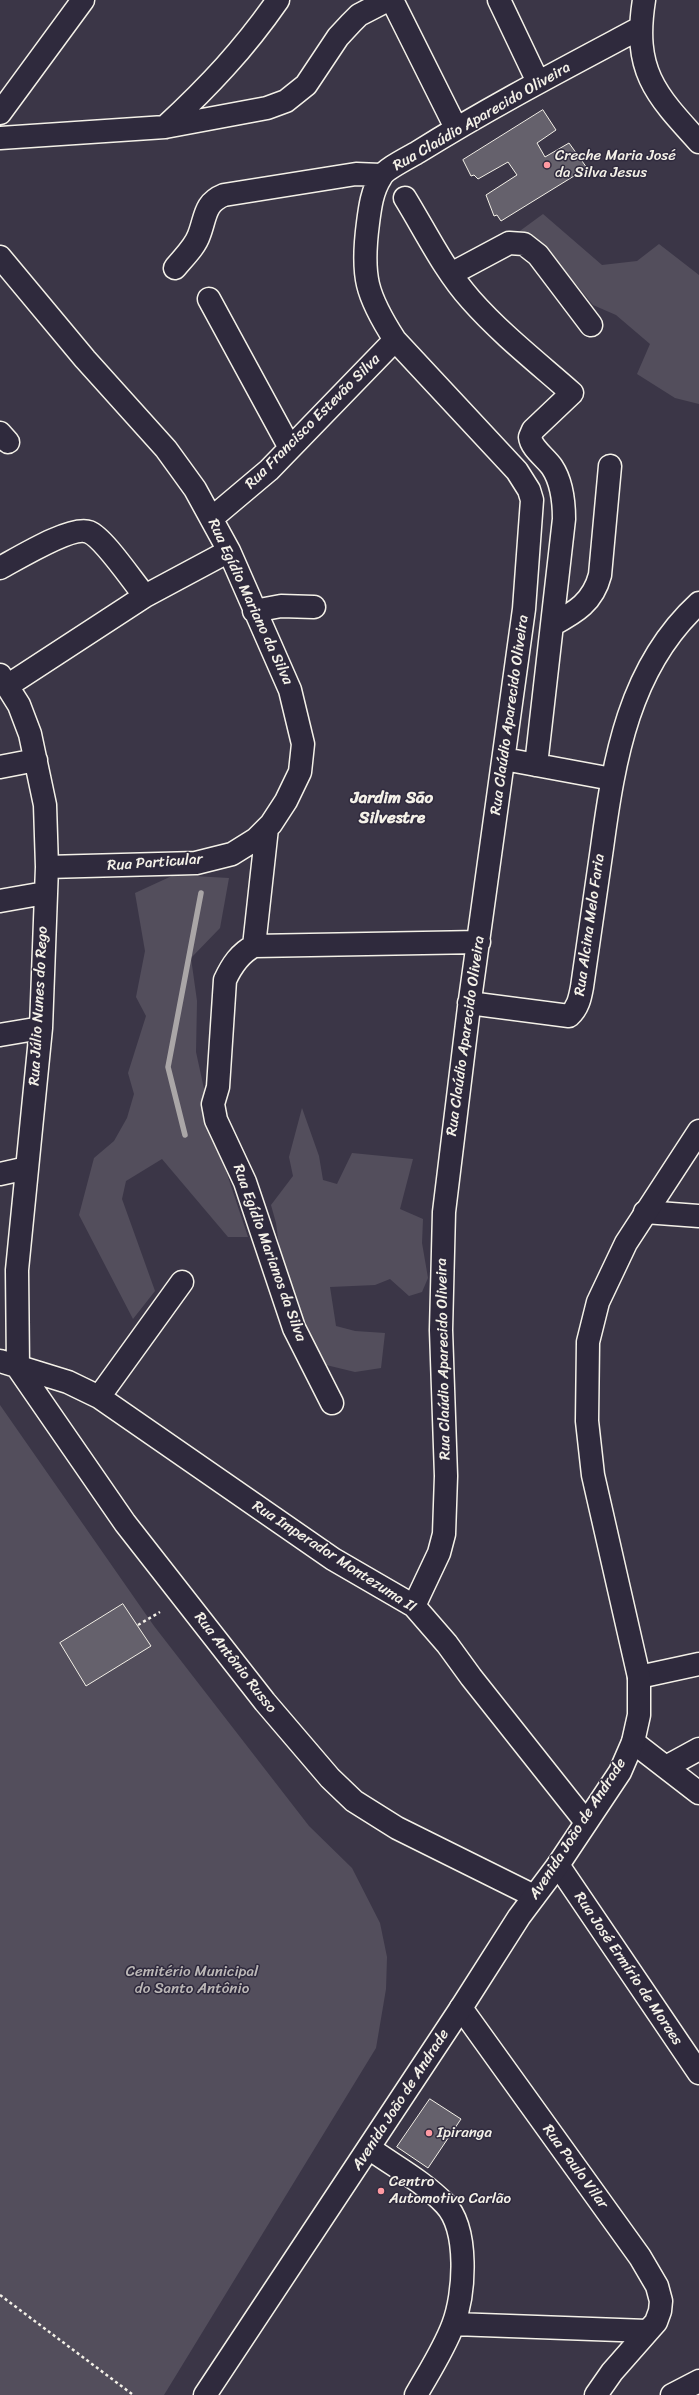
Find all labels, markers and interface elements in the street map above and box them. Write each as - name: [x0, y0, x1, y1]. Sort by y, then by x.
- street label: Rua Claúdio Aparecido Oliveira: [390, 59, 574, 175]
- place label: Creche Maria José da Silva Jesus: [555, 147, 676, 182]
- marker: Creche Maria José da Silva Jesus: [542, 160, 552, 170]
- street label: Rua Francisco Estevão Silva: [242, 351, 384, 493]
- street label: Rua Egídio Mariano da Silva: [204, 516, 296, 688]
- street label: Rua Claúdio Aparecido Oliveira: [487, 614, 533, 816]
- district label: Jardim São Silvestre: [351, 789, 433, 829]
- street label: Rua Particular: [107, 851, 203, 875]
- street label: Rua Alcina Melo Faria: [571, 853, 609, 997]
- street label: Rua Júlio Nunes do Rego: [26, 926, 52, 1086]
- street label: Rua Claúdio Aparecido Oliveira: [443, 935, 489, 1137]
- street label: Rua Egídio Marianos da Silva: [229, 1162, 309, 1344]
- street label: Rua Claúdio Aparecido Oliveira: [433, 1258, 455, 1460]
- street label: Rua Imperador Montezuma II: [249, 1497, 419, 1617]
- street label: Rua Antônio Russo: [190, 1609, 280, 1717]
- street label: Avenida João de Andrade: [526, 1755, 630, 1903]
- street label: Rua José Ermírio de Moraes: [570, 1889, 686, 2049]
- park label: Cemitério Municipal do Santo Antônio: [126, 1963, 258, 1998]
- street label: Avenida João de Andrade: [349, 2026, 453, 2174]
- street label: Rua Paulo Vilar: [538, 2121, 612, 2213]
- place label: Ipiranga: [437, 2124, 492, 2142]
- marker: Ipiranga: [424, 2128, 434, 2138]
- place label: Centro Automotivo Carlão: [389, 2173, 511, 2208]
- marker: Centro Automotivo Carlão: [376, 2186, 386, 2196]

